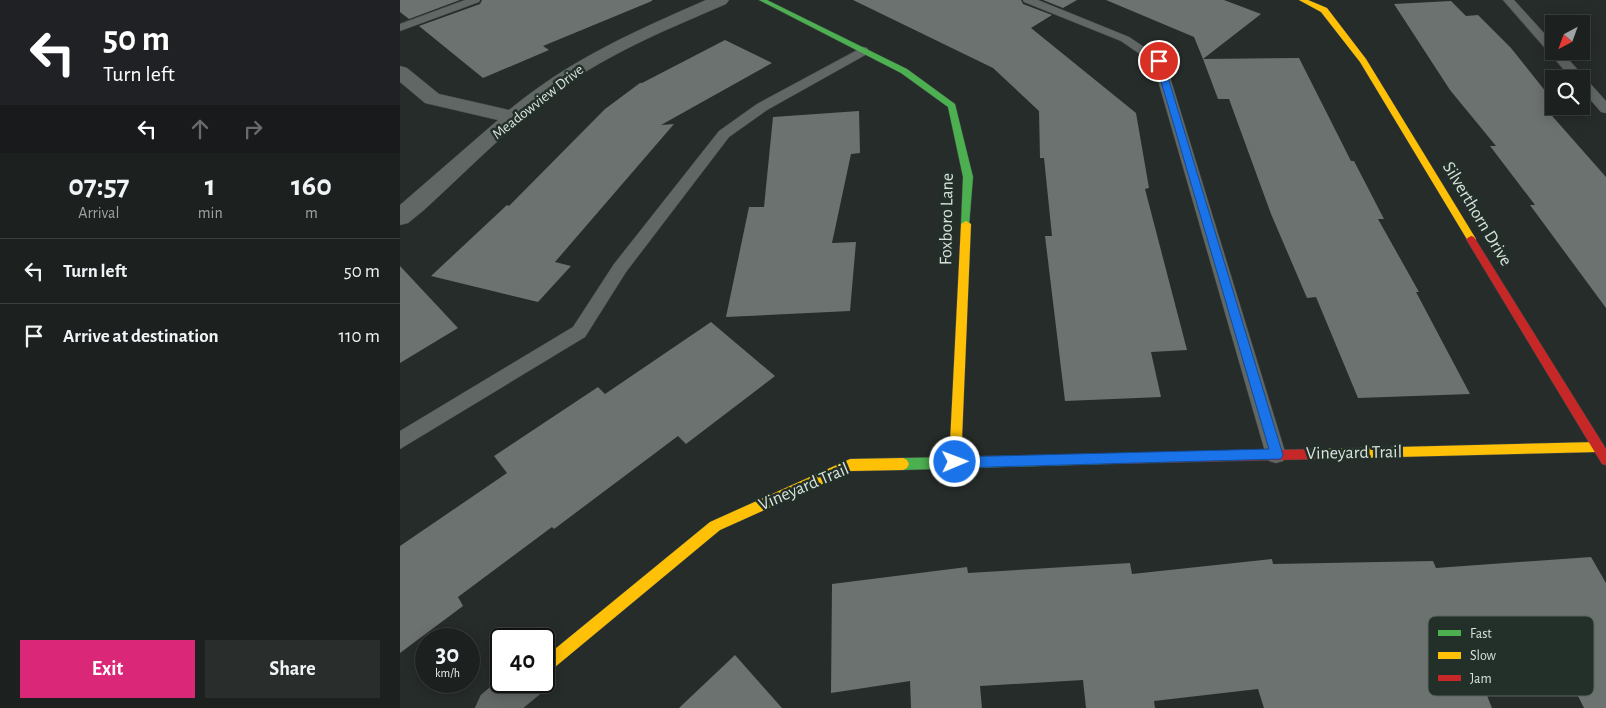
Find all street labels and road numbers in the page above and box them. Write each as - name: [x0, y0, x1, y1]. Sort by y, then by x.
- street label: Meadowview Drive: [490, 62, 586, 142]
- street label: Silverthorn Drive: [1439, 159, 1515, 269]
- street label: Foxboro Lane: [937, 173, 957, 265]
- street label: Vineyard Trail: [1306, 443, 1402, 463]
- street label: Vineyard Trail: [756, 460, 852, 514]

